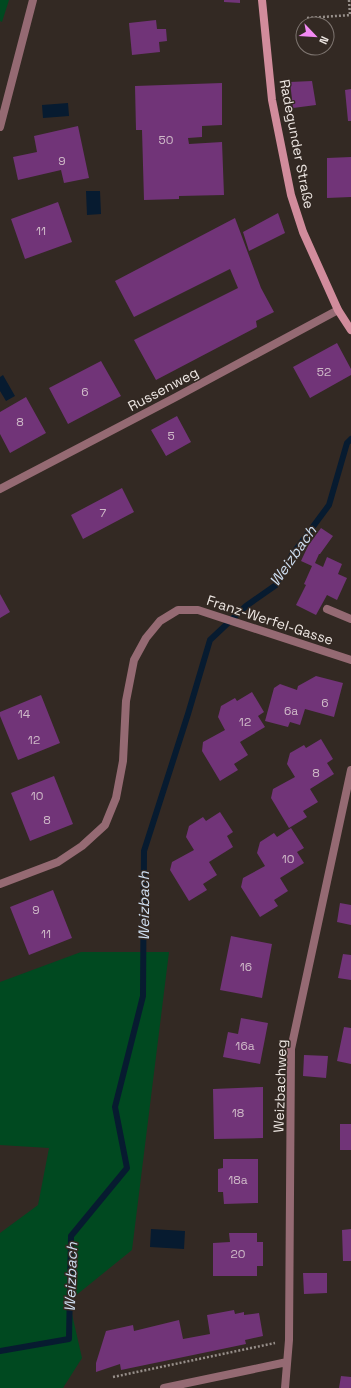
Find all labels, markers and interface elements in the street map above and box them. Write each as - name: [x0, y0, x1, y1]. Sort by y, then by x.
- north arrow: [295, 16, 335, 56]
- text: N: [316, 34, 332, 47]
- street label: Radegunder Straße: [276, 78, 318, 210]
- house number: 50: [159, 132, 173, 148]
- house number: 9: [58, 153, 66, 169]
- house number: 11: [36, 223, 46, 239]
- street label: Russenweg: [125, 363, 201, 415]
- house number: 52: [317, 364, 331, 380]
- house number: 6: [81, 384, 89, 400]
- house number: 8: [16, 414, 24, 430]
- house number: 5: [167, 428, 175, 444]
- house number: 7: [100, 505, 107, 521]
- water label: Weizbach: [265, 521, 321, 590]
- street label: Franz-Werfel-Gasse: [204, 591, 336, 649]
- house number: 6: [321, 695, 329, 711]
- house number: 6a: [284, 703, 298, 719]
- house number: 14: [18, 706, 31, 722]
- house number: 12: [239, 714, 251, 730]
- house number: 12: [28, 732, 40, 748]
- house number: 8: [312, 765, 320, 781]
- house number: 10: [31, 788, 43, 804]
- house number: 8: [43, 812, 51, 828]
- house number: 10: [282, 851, 294, 867]
- water label: Weizbach: [134, 870, 153, 941]
- house number: 9: [32, 902, 40, 918]
- house number: 11: [41, 926, 51, 942]
- house number: 16: [240, 959, 252, 975]
- house number: 16a: [235, 1038, 255, 1054]
- street label: Weizbachweg: [269, 1039, 291, 1133]
- house number: 18: [232, 1105, 244, 1121]
- house number: 18a: [228, 1172, 248, 1188]
- water label: Weizbach: [60, 1241, 81, 1312]
- house number: 20: [231, 1246, 245, 1262]

